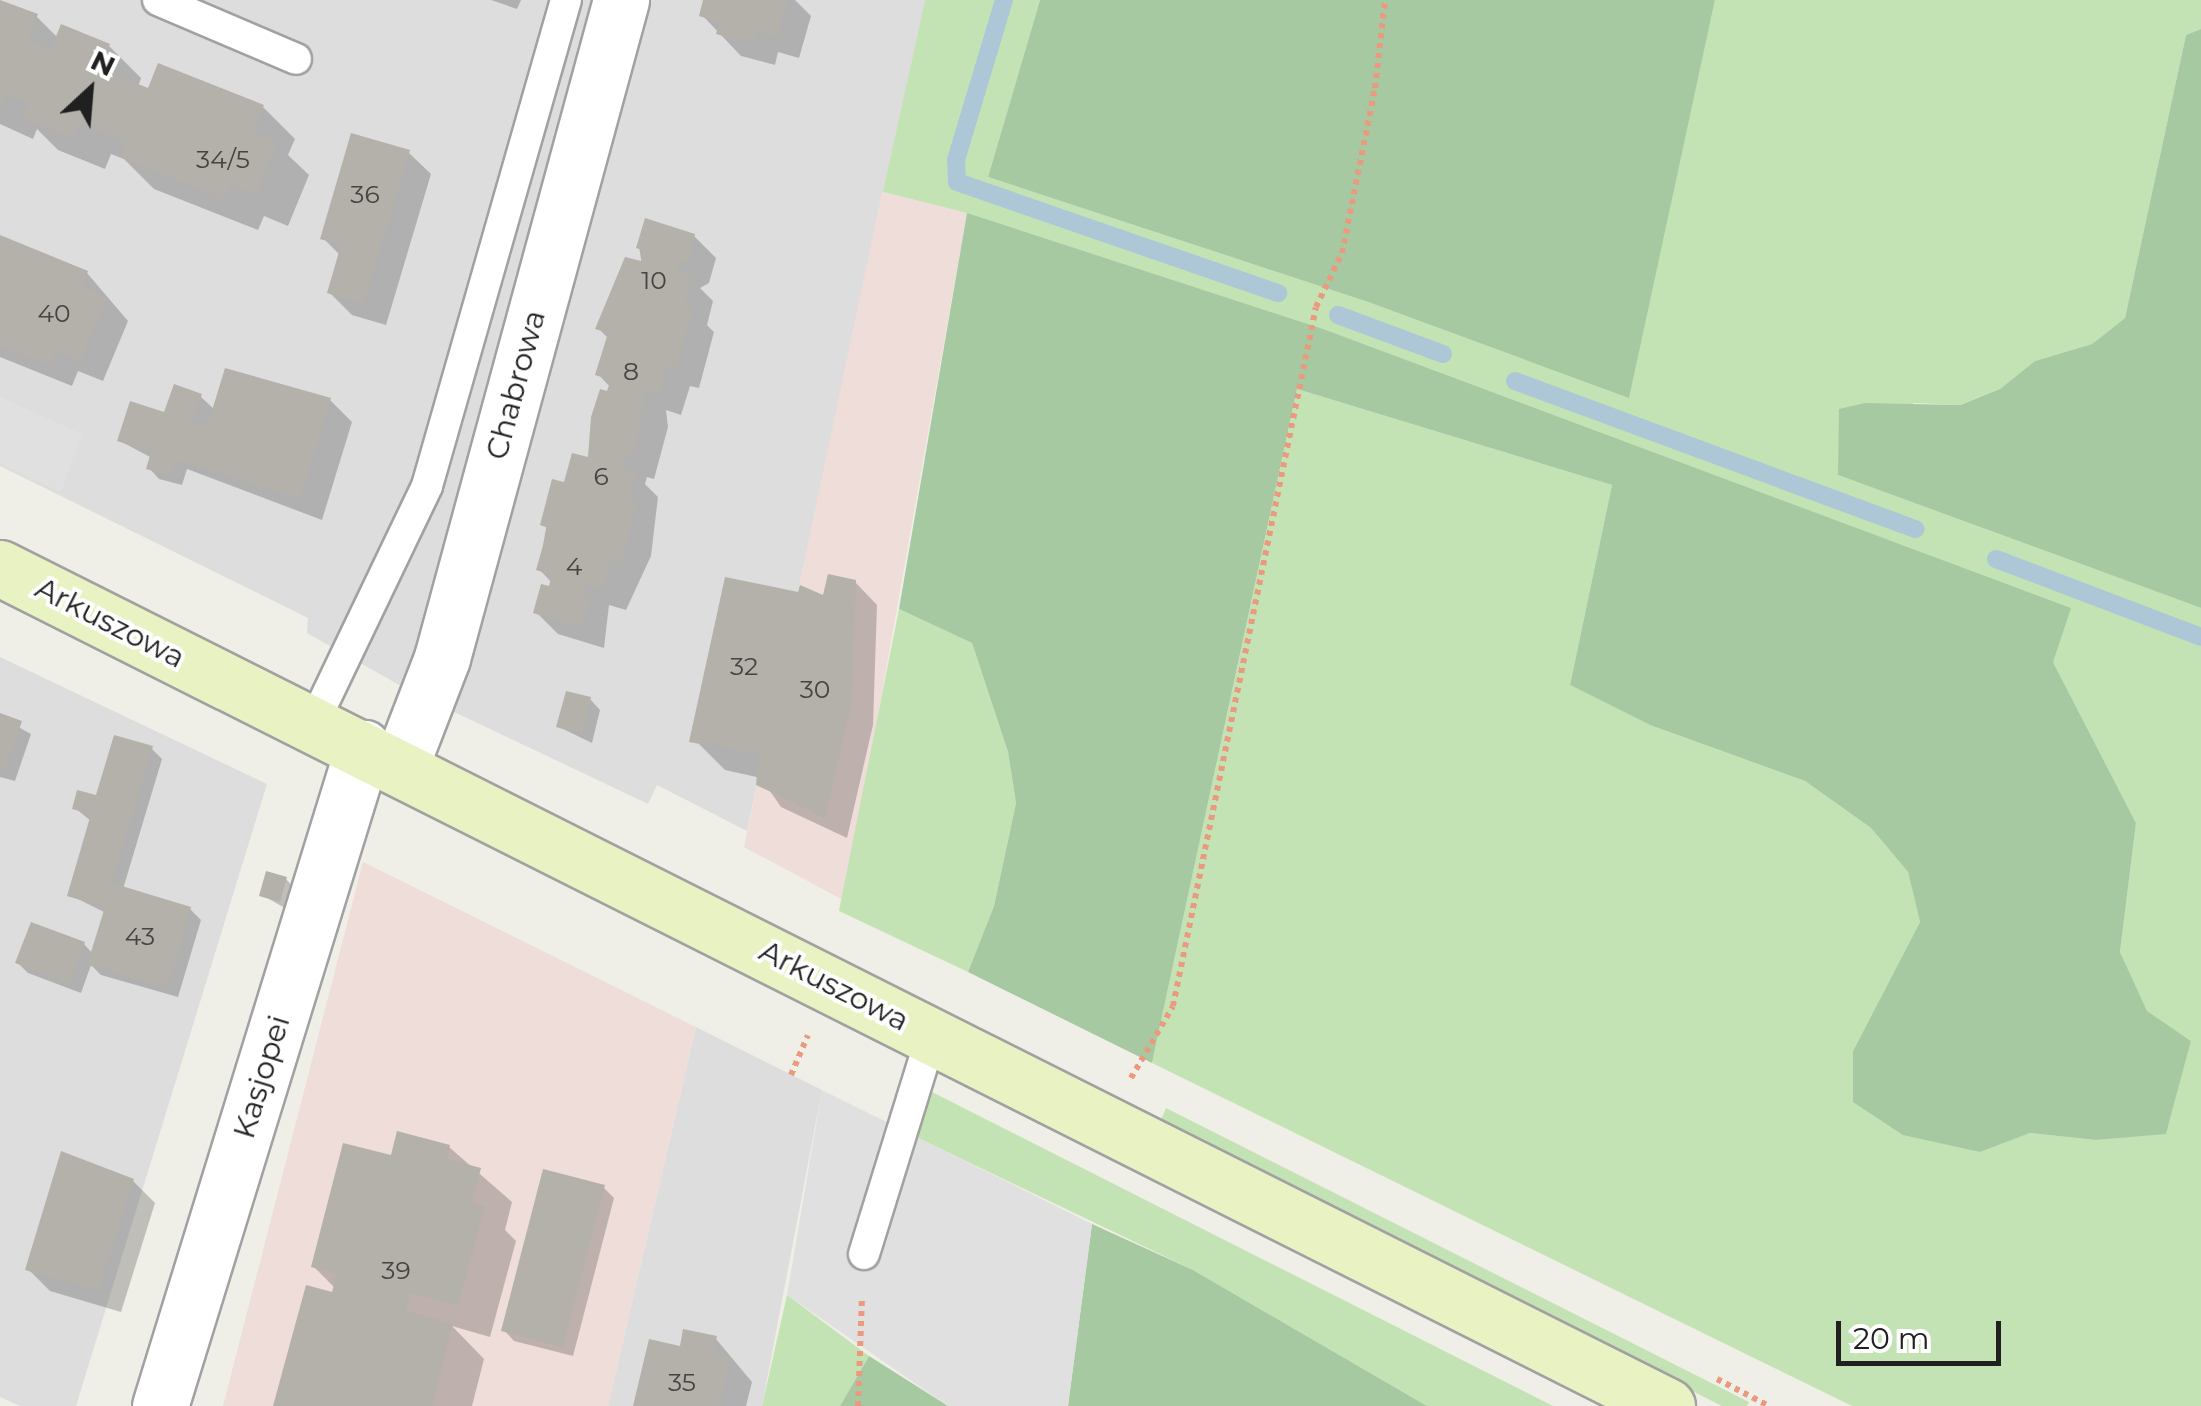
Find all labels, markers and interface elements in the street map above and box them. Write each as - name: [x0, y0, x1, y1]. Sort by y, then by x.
- north arrow: [40, 40, 140, 140]
- text: N: [86, 43, 121, 83]
- house number: 34/5: [196, 144, 250, 174]
- house number: 36: [350, 179, 380, 209]
- house number: 10: [641, 265, 667, 295]
- house number: 40: [37, 298, 71, 328]
- street label: Chabrowa: [479, 306, 553, 464]
- house number: 8: [623, 356, 639, 386]
- house number: 6: [593, 461, 609, 491]
- house number: 4: [566, 551, 582, 581]
- street label: Arkuszowa: [29, 570, 191, 676]
- house number: 32: [730, 651, 758, 681]
- house number: 30: [800, 674, 830, 704]
- house number: 43: [125, 921, 155, 951]
- street label: Arkuszowa: [753, 933, 915, 1039]
- street label: Kasjopei: [226, 1011, 298, 1143]
- house number: 39: [381, 1255, 411, 1285]
- scale bar: [1841, 1301, 2006, 1363]
- text: 20 m: [1853, 1320, 1930, 1357]
- house number: 35: [668, 1367, 696, 1397]

